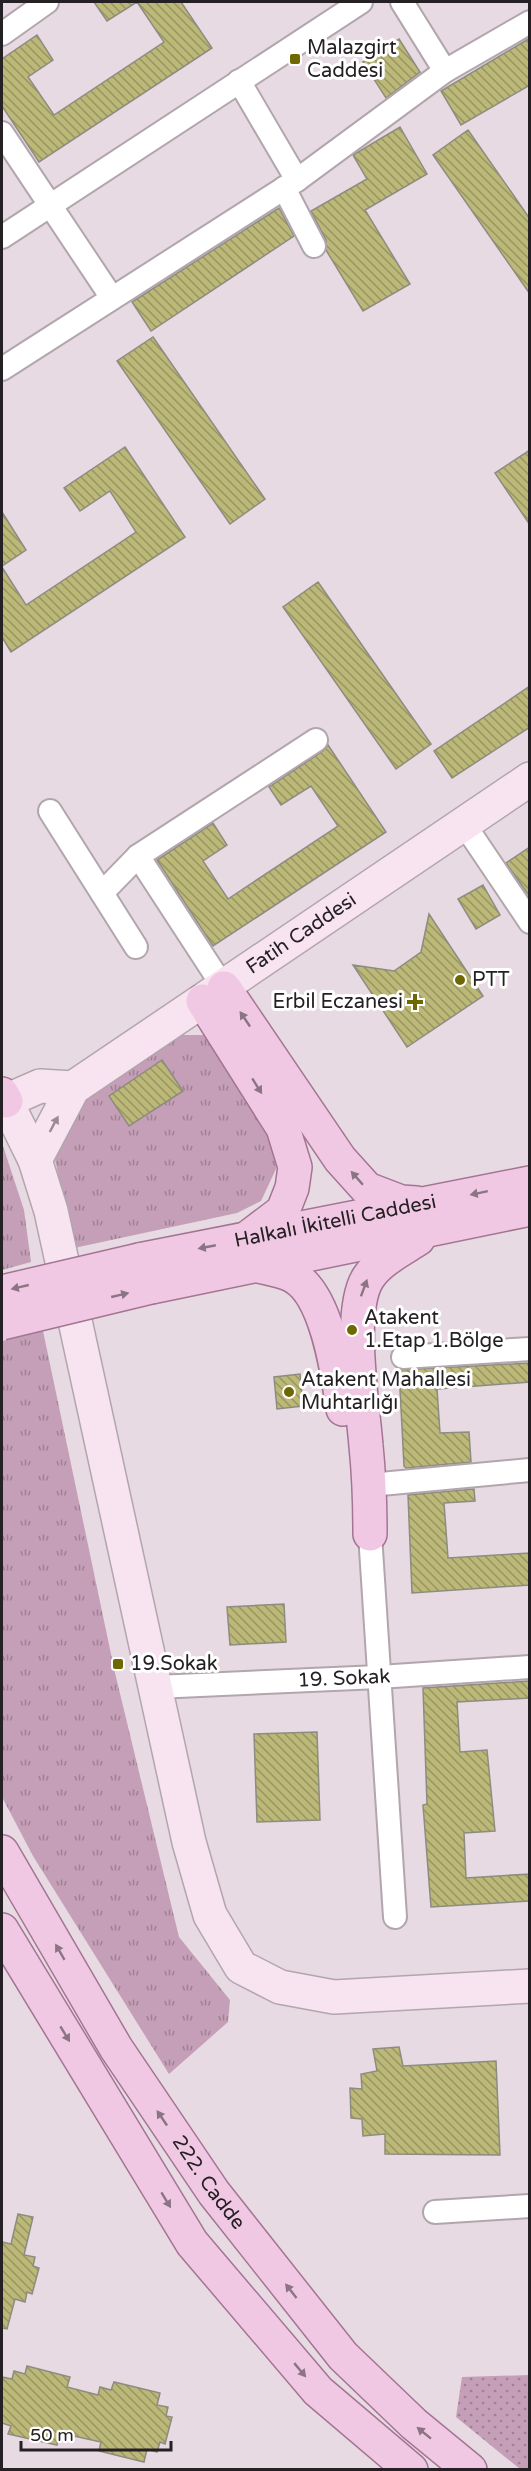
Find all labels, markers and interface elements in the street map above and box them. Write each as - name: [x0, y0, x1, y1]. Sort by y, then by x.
- place label: Malazgirt Caddesi: [307, 36, 397, 83]
- marker: Malazgirt Caddesi: [288, 52, 302, 66]
- street label: Fatih Caddesi: [242, 888, 361, 979]
- place label: PTT: [472, 968, 510, 992]
- marker: PTT: [453, 973, 467, 987]
- place label: Erbil Eczanesi: [273, 990, 403, 1014]
- marker: Erbil Eczanesi: [408, 995, 422, 1009]
- one-way arrow: [240, 1011, 251, 1027]
- one-way arrow: [251, 1078, 262, 1095]
- one-way arrow: [49, 1115, 59, 1132]
- one-way arrow: [351, 1170, 364, 1186]
- one-way arrow: [470, 1189, 489, 1199]
- street label: Halkalı İkitelli Caddesi: [232, 1190, 438, 1253]
- one-way arrow: [197, 1243, 216, 1252]
- one-way arrow: [360, 1279, 370, 1297]
- one-way arrow: [11, 1283, 29, 1293]
- one-way arrow: [111, 1290, 130, 1299]
- place label: Atakent 1.Etap 1.Bölge: [364, 1306, 503, 1353]
- marker: Atakent 1.Etap 1.Bölge: [345, 1323, 359, 1337]
- place label: Atakent Mahallesi Muhtarlığı: [301, 1368, 471, 1415]
- marker: Atakent Mahallesi Muhtarlığı: [282, 1385, 296, 1399]
- place label: 19.Sokak: [130, 1652, 218, 1676]
- marker: 19.Sokak: [111, 1657, 125, 1671]
- street label: 19. Sokak: [297, 1664, 391, 1693]
- one-way arrow: [54, 1944, 65, 1960]
- one-way arrow: [59, 2026, 70, 2042]
- one-way arrow: [156, 2110, 168, 2126]
- street label: 222. Cadde: [167, 2131, 250, 2234]
- one-way arrow: [161, 2192, 172, 2208]
- one-way arrow: [285, 2283, 298, 2299]
- one-way arrow: [293, 2362, 306, 2377]
- scale bar: [21, 2414, 171, 2452]
- text: 50 m: [30, 2424, 74, 2446]
- one-way arrow: [416, 2426, 432, 2439]

